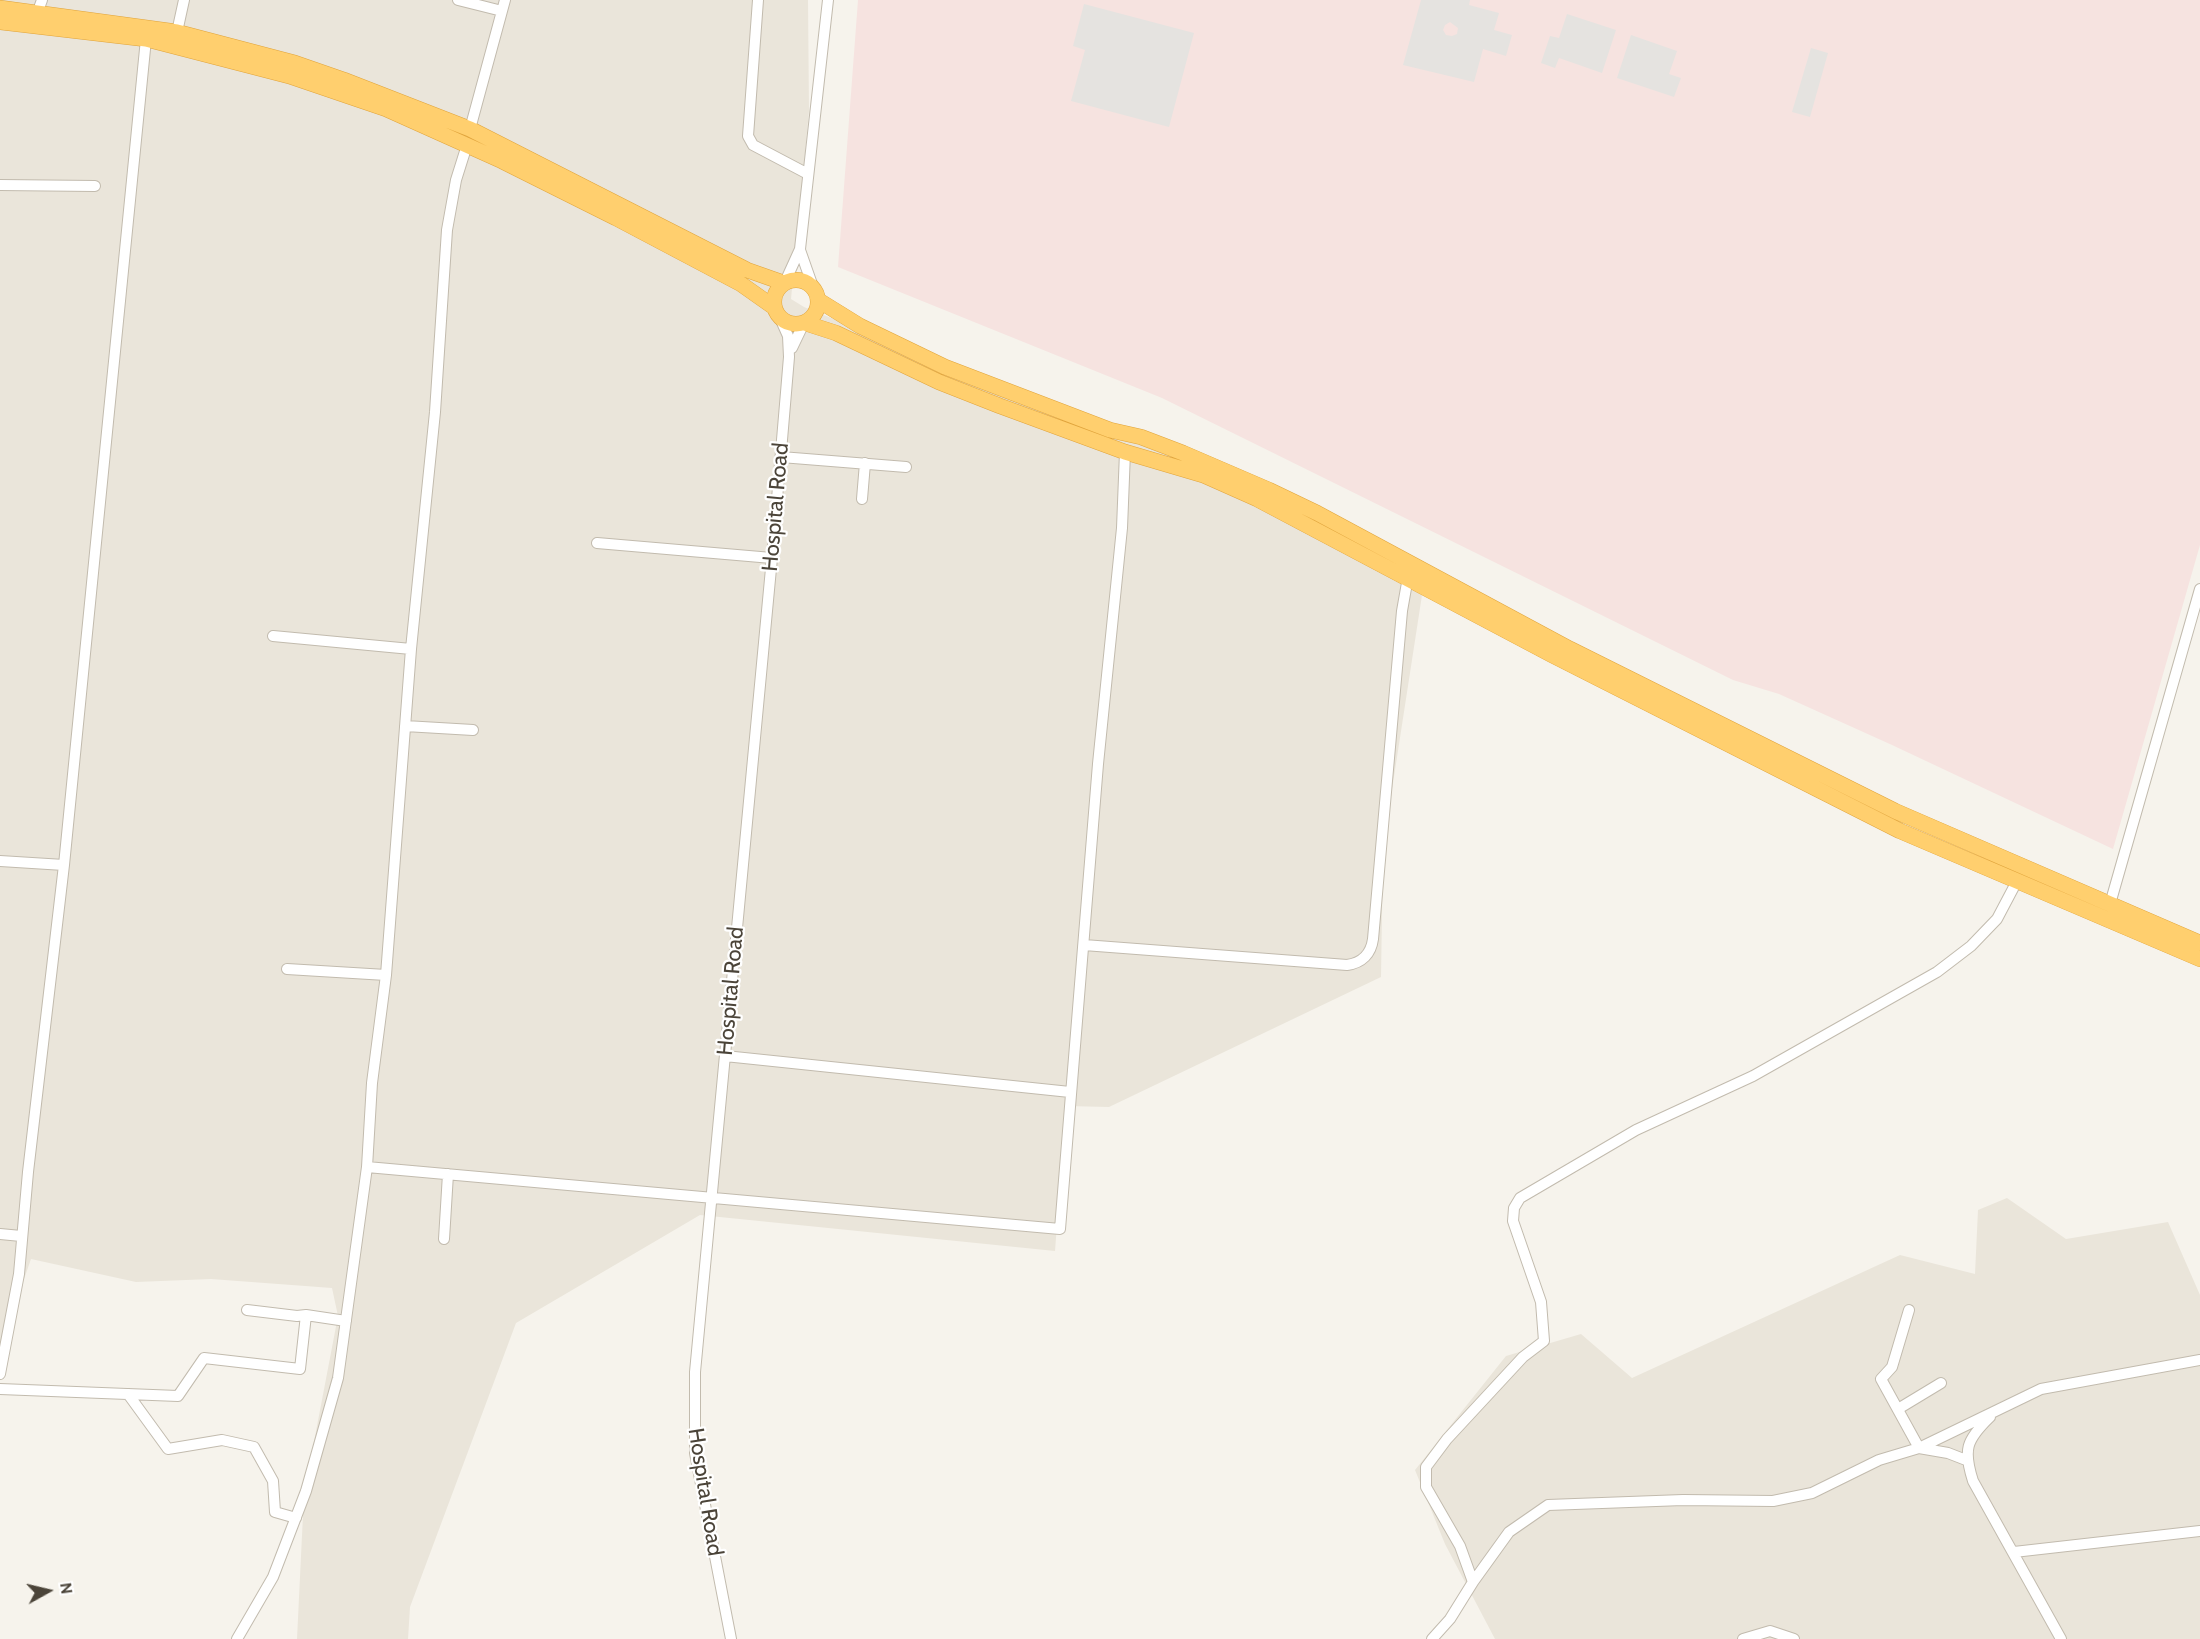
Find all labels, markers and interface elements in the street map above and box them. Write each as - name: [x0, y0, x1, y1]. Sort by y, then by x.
- street label: Hospital Road: [757, 442, 795, 572]
- street label: Hospital Road: [712, 926, 750, 1056]
- street label: Hospital Road: [682, 1426, 728, 1558]
- north arrow: [18, 1561, 78, 1621]
- text: N: [56, 1582, 77, 1595]

